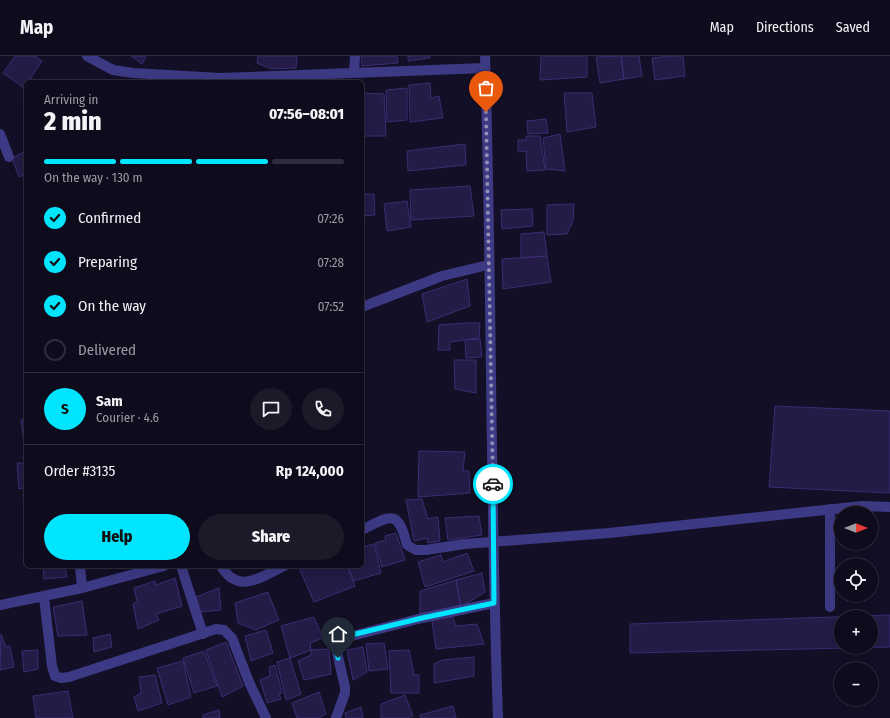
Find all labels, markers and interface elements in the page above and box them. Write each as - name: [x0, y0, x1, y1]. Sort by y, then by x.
- text: Map: [20, 16, 53, 39]
- text: Map: [710, 19, 734, 36]
- text: Directions: [756, 19, 814, 36]
- text: Saved: [836, 19, 870, 36]
- pin: [469, 71, 503, 112]
- icon: bag: [475, 77, 497, 99]
- text: Arriving in: [44, 92, 98, 107]
- text: 07:56–08:01: [269, 105, 344, 123]
- text: 2 min: [44, 106, 102, 137]
- text: On the way · 130 m: [44, 170, 143, 185]
- icon: check: [44, 207, 66, 229]
- text: Confirmed: [78, 209, 141, 227]
- text: 07:26: [317, 211, 344, 226]
- icon: check: [44, 251, 66, 273]
- text: Preparing: [78, 253, 137, 271]
- text: 07:28: [317, 255, 344, 270]
- icon: check: [44, 295, 66, 317]
- text: On the way: [78, 297, 146, 315]
- text: 07:52: [318, 299, 344, 314]
- text: Delivered: [78, 341, 136, 359]
- button: chat: [250, 388, 292, 430]
- button: phone: [302, 388, 344, 430]
- text: Sam: [96, 392, 123, 410]
- text: S: [61, 400, 69, 418]
- text: Courier · 4.6: [96, 410, 159, 425]
- text: Order #3135: [44, 462, 115, 480]
- text: Rp 124,000: [276, 462, 344, 480]
- courier: [473, 464, 513, 504]
- icon: car: [482, 473, 504, 495]
- north arrow: [834, 506, 878, 550]
- map controls: [834, 506, 878, 706]
- button: Help: [44, 514, 190, 560]
- button: Share: [198, 514, 344, 560]
- button: locate: [834, 558, 878, 602]
- button: +: [834, 610, 878, 654]
- pin: [321, 617, 355, 658]
- icon: home: [327, 623, 349, 645]
- button: −: [834, 662, 878, 706]

